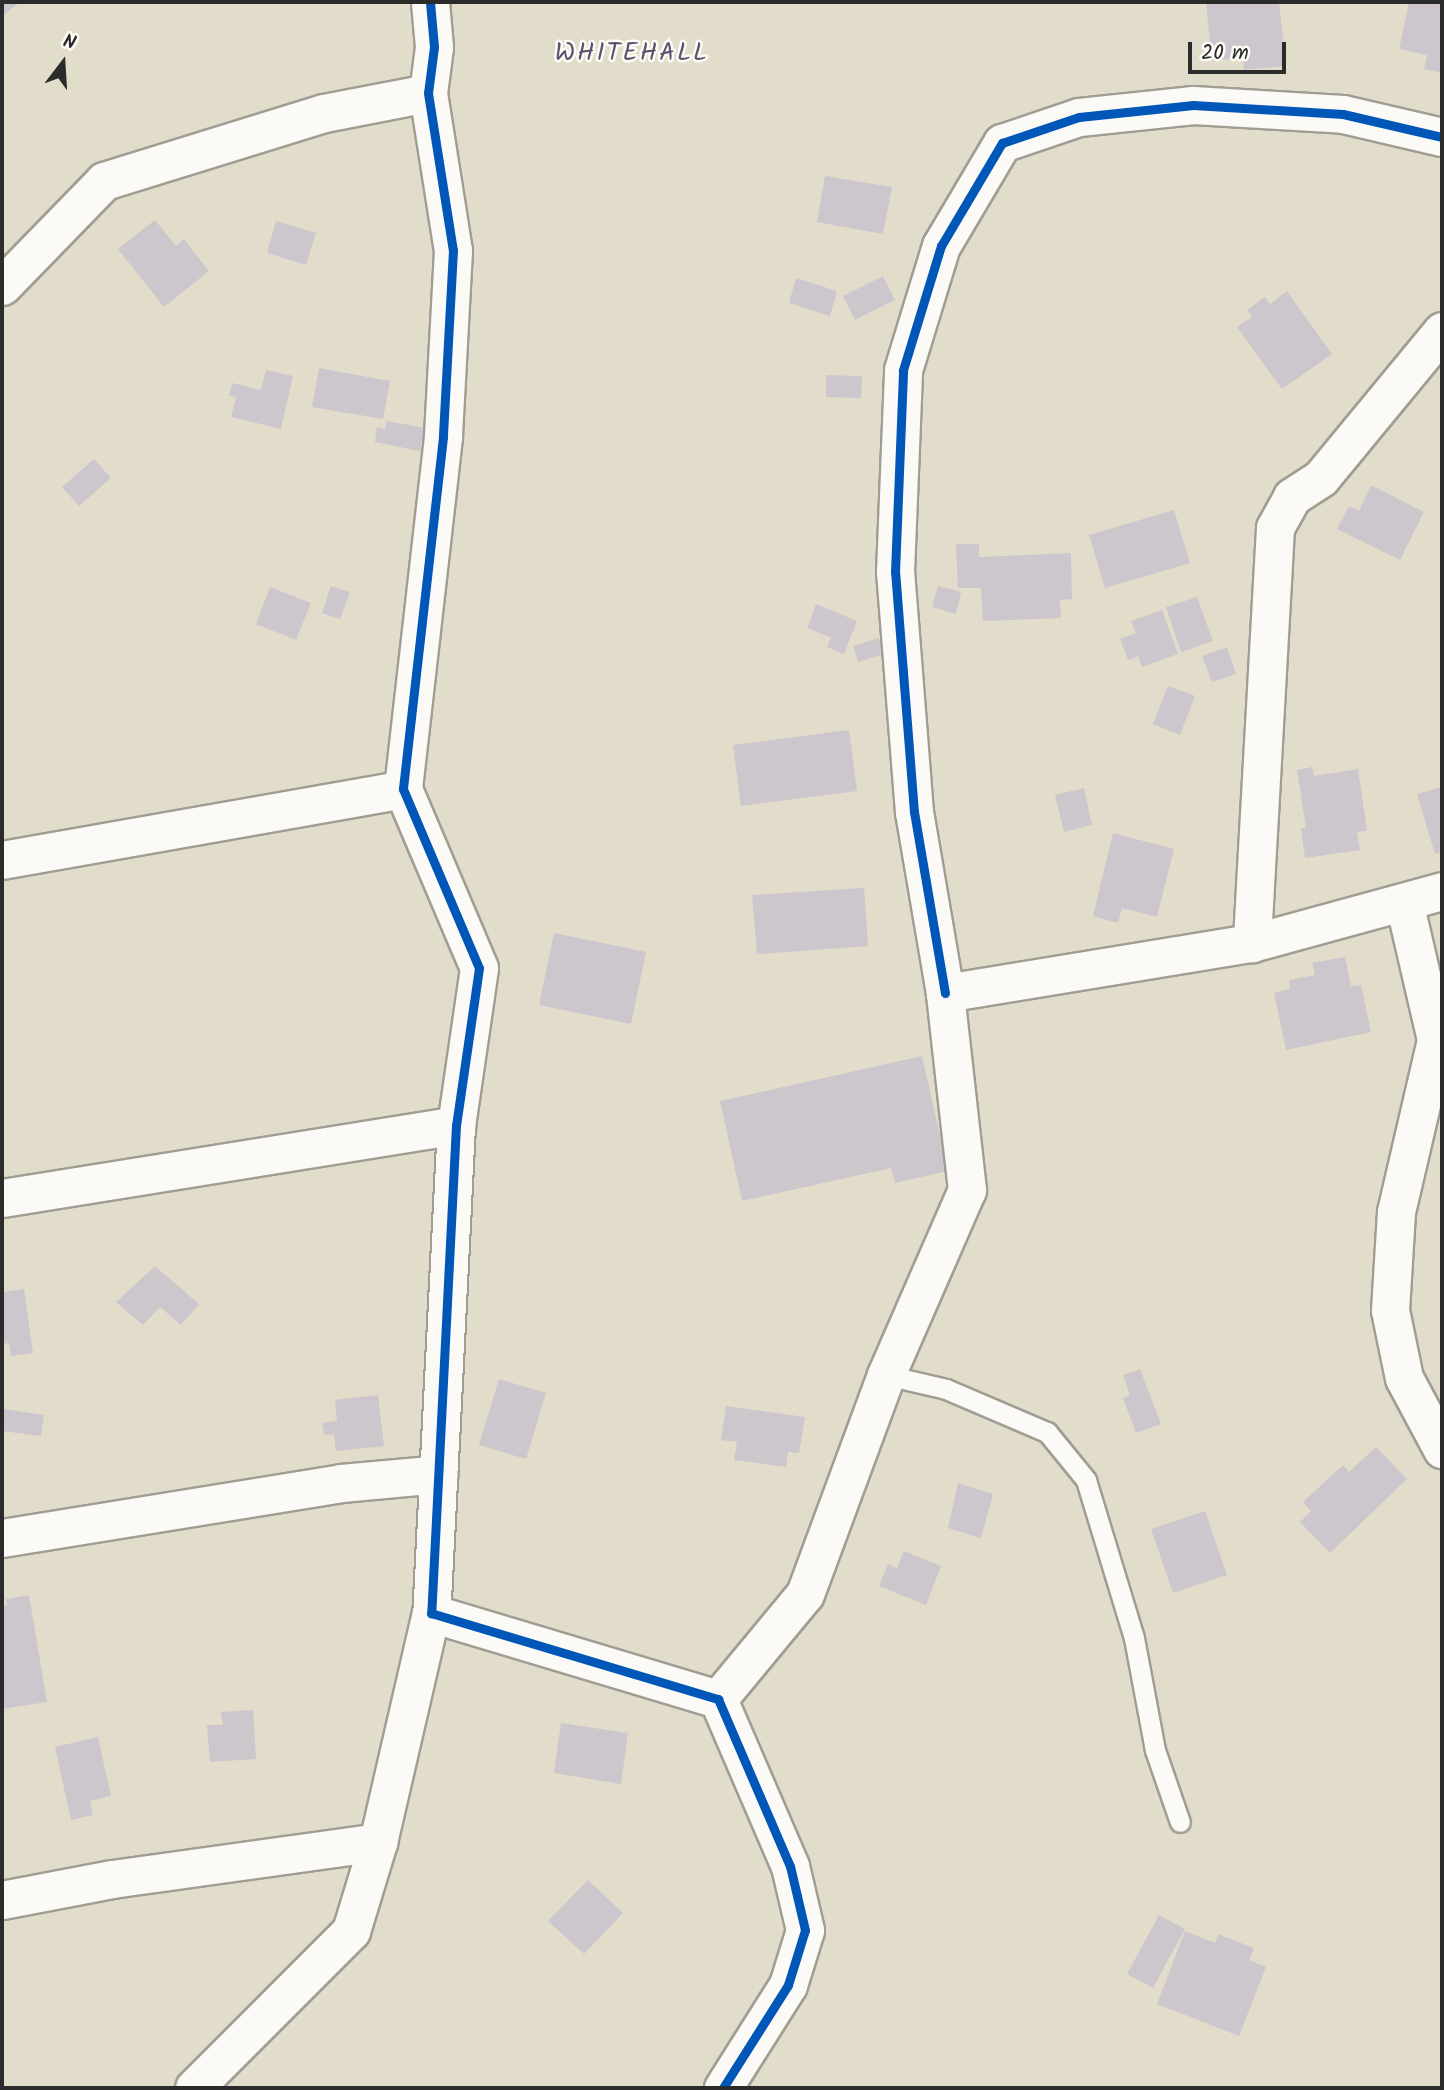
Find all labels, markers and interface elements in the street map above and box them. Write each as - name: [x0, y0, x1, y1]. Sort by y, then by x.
- text: N: [59, 27, 79, 59]
- north arrow: [28, 28, 98, 98]
- scale bar: [1192, 28, 1290, 72]
- text: 20 m: [1201, 37, 1249, 70]
- district label: WHITEHALL: [556, 38, 708, 70]

